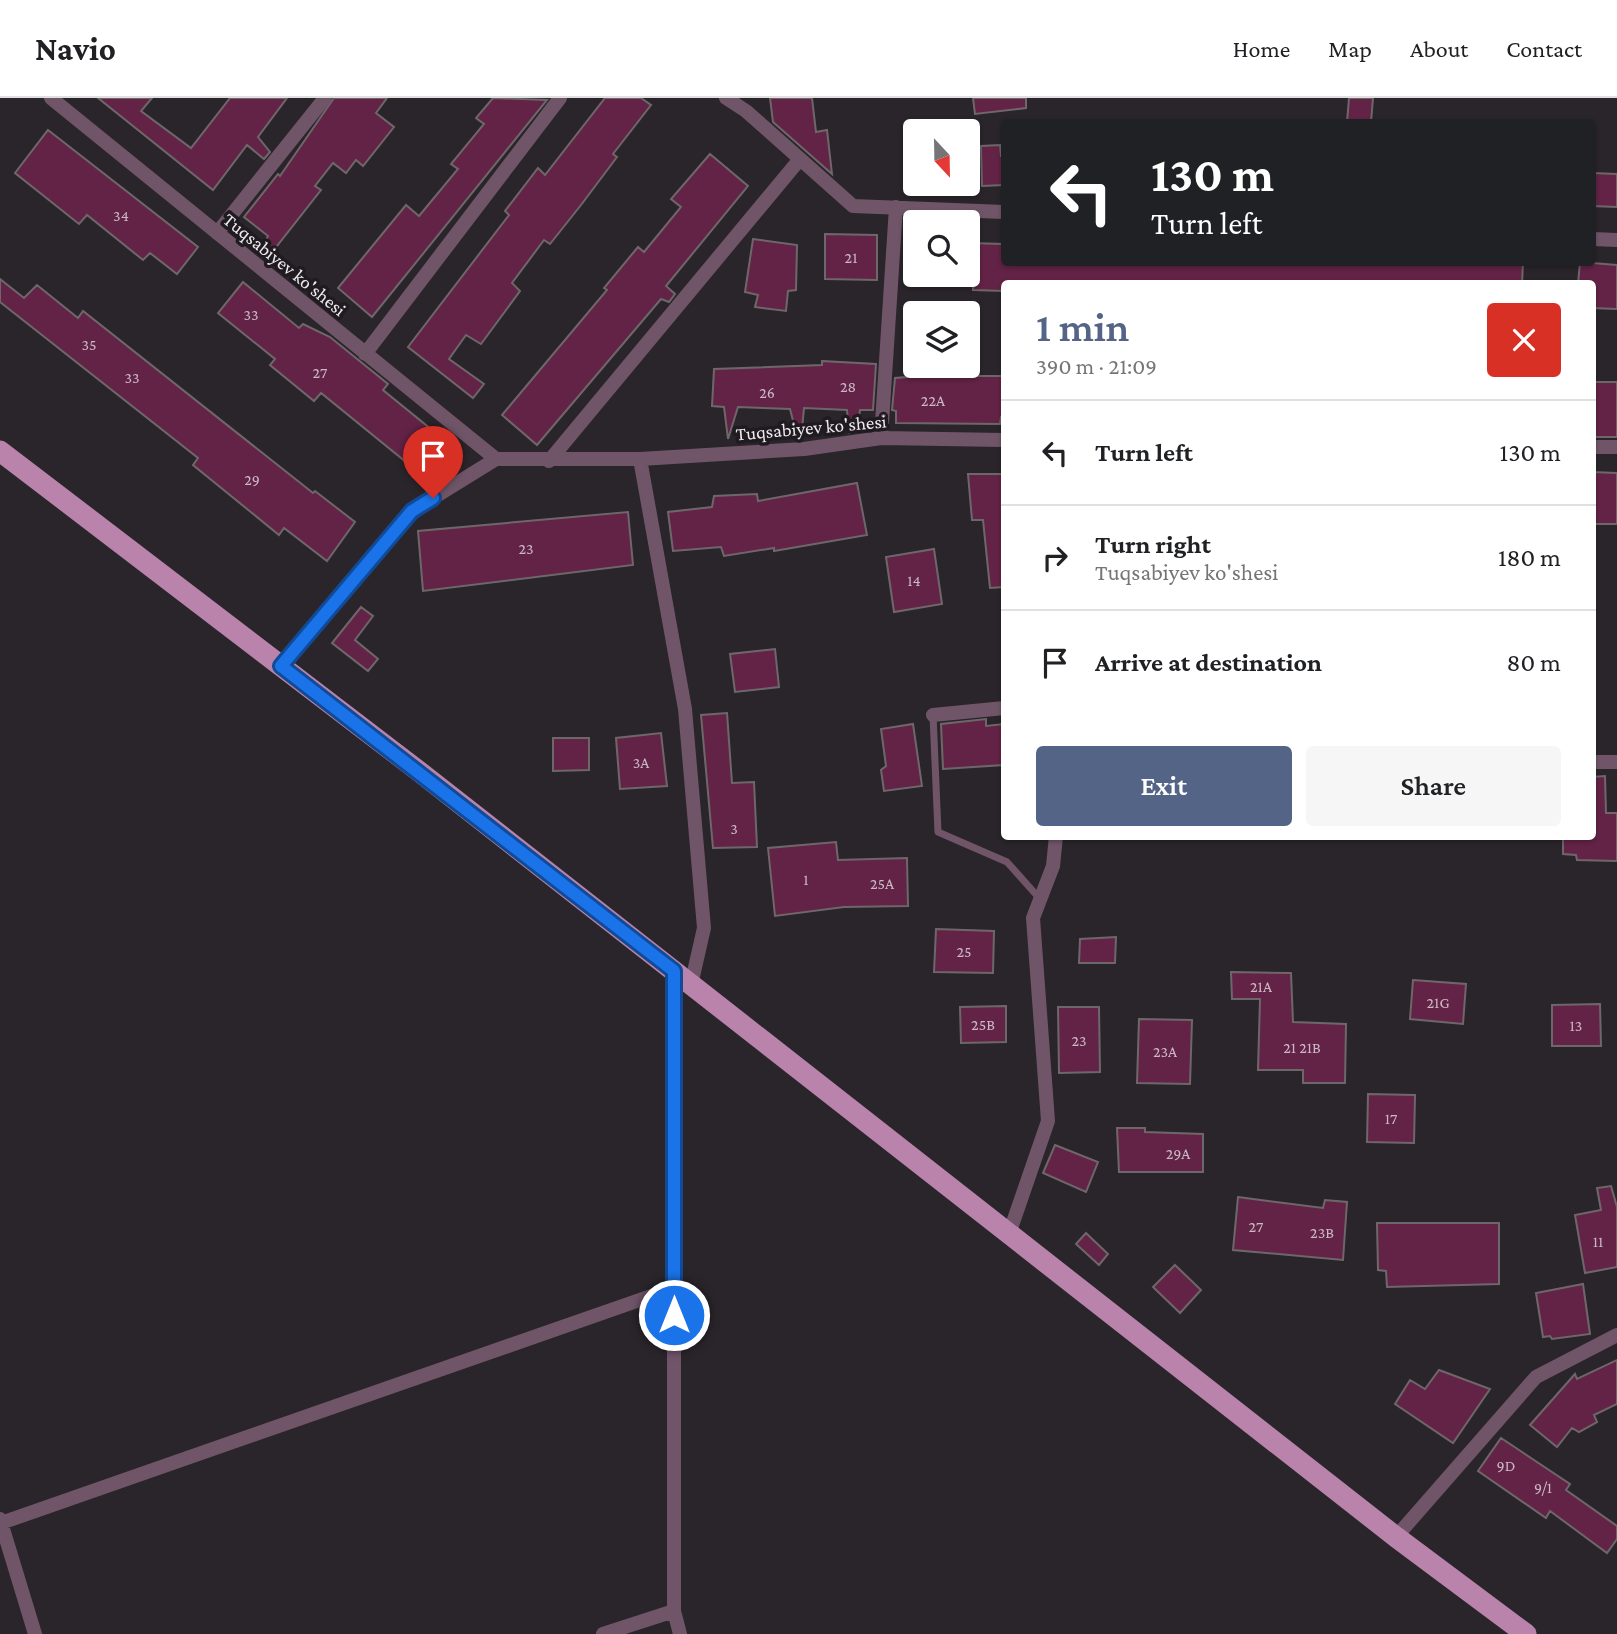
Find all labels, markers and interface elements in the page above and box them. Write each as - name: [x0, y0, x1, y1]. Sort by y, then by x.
- text: Navio: [35, 30, 116, 67]
- text: Home: [1233, 35, 1290, 62]
- text: Map: [1328, 35, 1372, 62]
- text: About: [1410, 35, 1468, 62]
- text: Contact: [1506, 35, 1582, 62]
- north arrow: [903, 119, 980, 196]
- map controls: [903, 119, 980, 378]
- icon: left: [1036, 147, 1127, 238]
- text: 130 m: [1151, 147, 1274, 202]
- text: Turn left: [1151, 205, 1262, 241]
- house number: 34: [113, 207, 129, 224]
- street label: Tuqsabiyev ko'shesi: [219, 209, 350, 320]
- button: search: [903, 210, 980, 287]
- house number: 21: [845, 249, 857, 266]
- button: layers: [903, 301, 980, 378]
- text: 1 min: [1036, 303, 1129, 350]
- button: close: [1487, 303, 1561, 377]
- house number: 33: [243, 306, 259, 323]
- house number: 35: [81, 336, 97, 353]
- text: 390 m · 21:09: [1036, 353, 1157, 379]
- house number: 27: [313, 364, 328, 381]
- house number: 33: [124, 369, 140, 386]
- house number: 28: [840, 378, 856, 395]
- house number: 26: [759, 384, 775, 401]
- house number: 22A: [921, 392, 946, 409]
- street label: Tuqsabiyev ko'shesi: [735, 410, 887, 445]
- pin: [403, 426, 463, 498]
- icon: left: [1036, 434, 1074, 472]
- icon: arrive: [414, 437, 452, 475]
- text: Turn left: [1095, 438, 1193, 467]
- text: 130 m: [1500, 438, 1561, 467]
- house number: 29: [244, 471, 260, 488]
- text: Turn right: [1095, 530, 1211, 559]
- icon: right: [1036, 539, 1074, 577]
- house number: 23: [518, 540, 534, 557]
- text: 180 m: [1498, 543, 1561, 572]
- text: Tuqsabiyev ko'shesi: [1095, 559, 1278, 585]
- house number: 14: [907, 572, 921, 589]
- icon: arrive: [1036, 644, 1074, 682]
- text: Arrive at destination: [1095, 648, 1322, 677]
- text: 80 m: [1507, 648, 1561, 677]
- button: Exit: [1036, 746, 1292, 826]
- button: Share: [1306, 746, 1561, 826]
- house number: 3A: [633, 754, 650, 771]
- house number: 3: [730, 820, 738, 837]
- house number: 1: [803, 871, 809, 888]
- house number: 25A: [870, 875, 895, 892]
- house number: 25: [956, 943, 972, 960]
- house number: 21A: [1250, 978, 1273, 995]
- house number: 21G: [1426, 994, 1450, 1011]
- house number: 25B: [971, 1016, 995, 1033]
- house number: 13: [1570, 1017, 1582, 1034]
- house number: 23: [1071, 1032, 1087, 1049]
- house number: 21 21B: [1283, 1039, 1321, 1056]
- house number: 23A: [1153, 1043, 1178, 1060]
- house number: 17: [1385, 1110, 1398, 1127]
- house number: 29A: [1166, 1145, 1191, 1162]
- house number: 27: [1249, 1218, 1264, 1235]
- house number: 23B: [1310, 1224, 1334, 1241]
- house number: 11: [1593, 1233, 1603, 1250]
- position arrow: [637, 1278, 711, 1352]
- house number: 9D: [1497, 1457, 1515, 1474]
- house number: 9/1: [1534, 1479, 1552, 1496]

